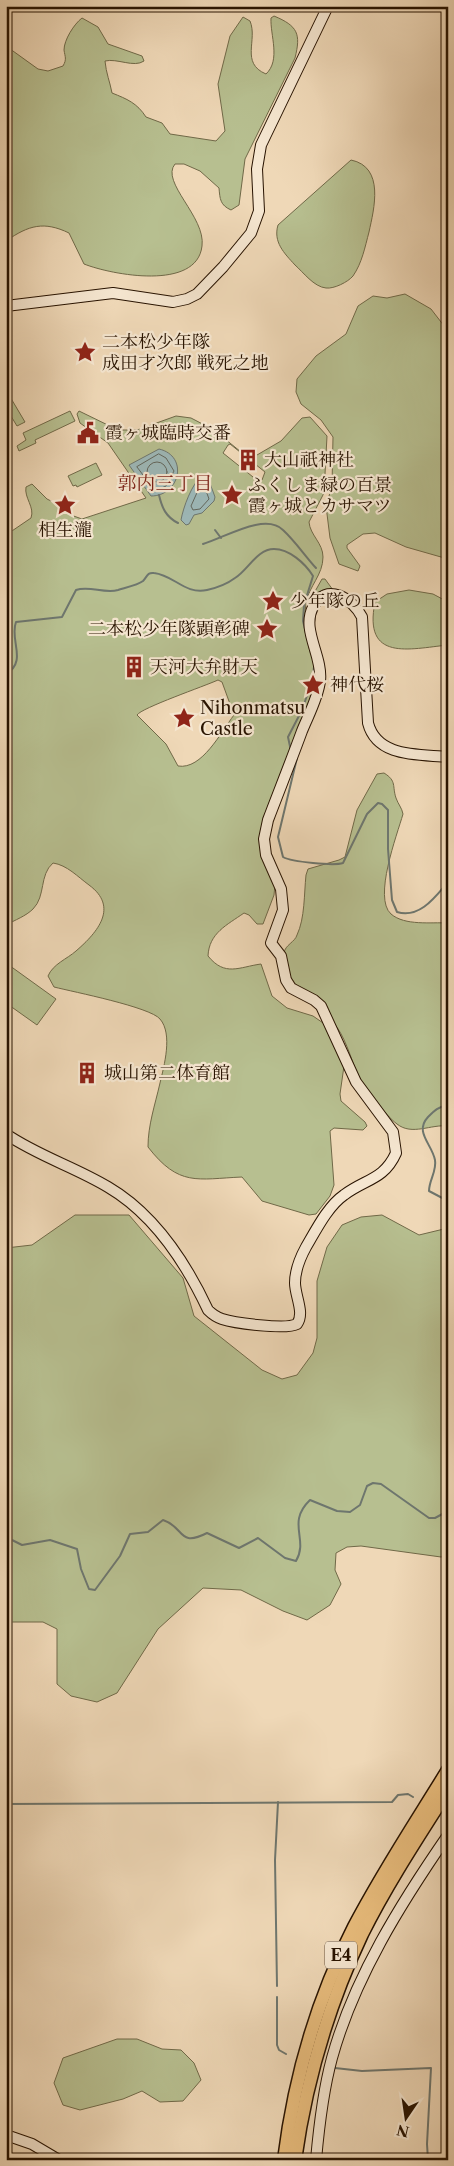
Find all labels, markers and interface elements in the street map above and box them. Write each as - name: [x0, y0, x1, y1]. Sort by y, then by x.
- place label: 二本松少年隊 成田才次郎 戦死之地: [102, 331, 269, 374]
- place icon: 二本松少年隊 成田才次郎 戦死之地: [72, 339, 98, 365]
- public building icon: 霞ヶ城臨時交番: [75, 420, 101, 446]
- place label: 霞ヶ城臨時交番: [105, 422, 231, 444]
- building icon: 大山祇神社: [235, 447, 261, 473]
- place label: 大山祇神社: [264, 449, 354, 471]
- district label: 郭内三丁目: [117, 472, 213, 495]
- place label: ふくしま緑の百景 霞ヶ城とカサマツ: [248, 474, 392, 517]
- place icon: ふくしま緑の百景 霞ヶ城とカサマツ: [219, 482, 245, 508]
- place icon: 相生瀧: [52, 492, 78, 518]
- place label: 相生瀧: [38, 519, 92, 541]
- place icon: 少年隊の丘: [260, 588, 286, 614]
- place label: 少年隊の丘: [290, 590, 380, 612]
- place icon: 二本松少年隊顕彰碑: [254, 616, 280, 642]
- place label: 二本松少年隊顕彰碑: [88, 618, 250, 640]
- building icon: 天河大弁財天: [121, 654, 147, 680]
- place label: 天河大弁財天: [150, 656, 258, 678]
- place icon: 神代桜: [300, 672, 326, 698]
- place label: 神代桜: [330, 674, 384, 696]
- place label: Nihonmatsu Castle: [200, 697, 305, 740]
- place icon: Nihonmatsu Castle: [171, 705, 197, 731]
- building icon: 城山第二体育館: [74, 1060, 100, 1086]
- place label: 城山第二体育館: [104, 1062, 230, 1084]
- road number: E4: [325, 1942, 357, 1968]
- north arrow: [382, 2094, 432, 2144]
- text: N: [395, 2121, 411, 2141]

